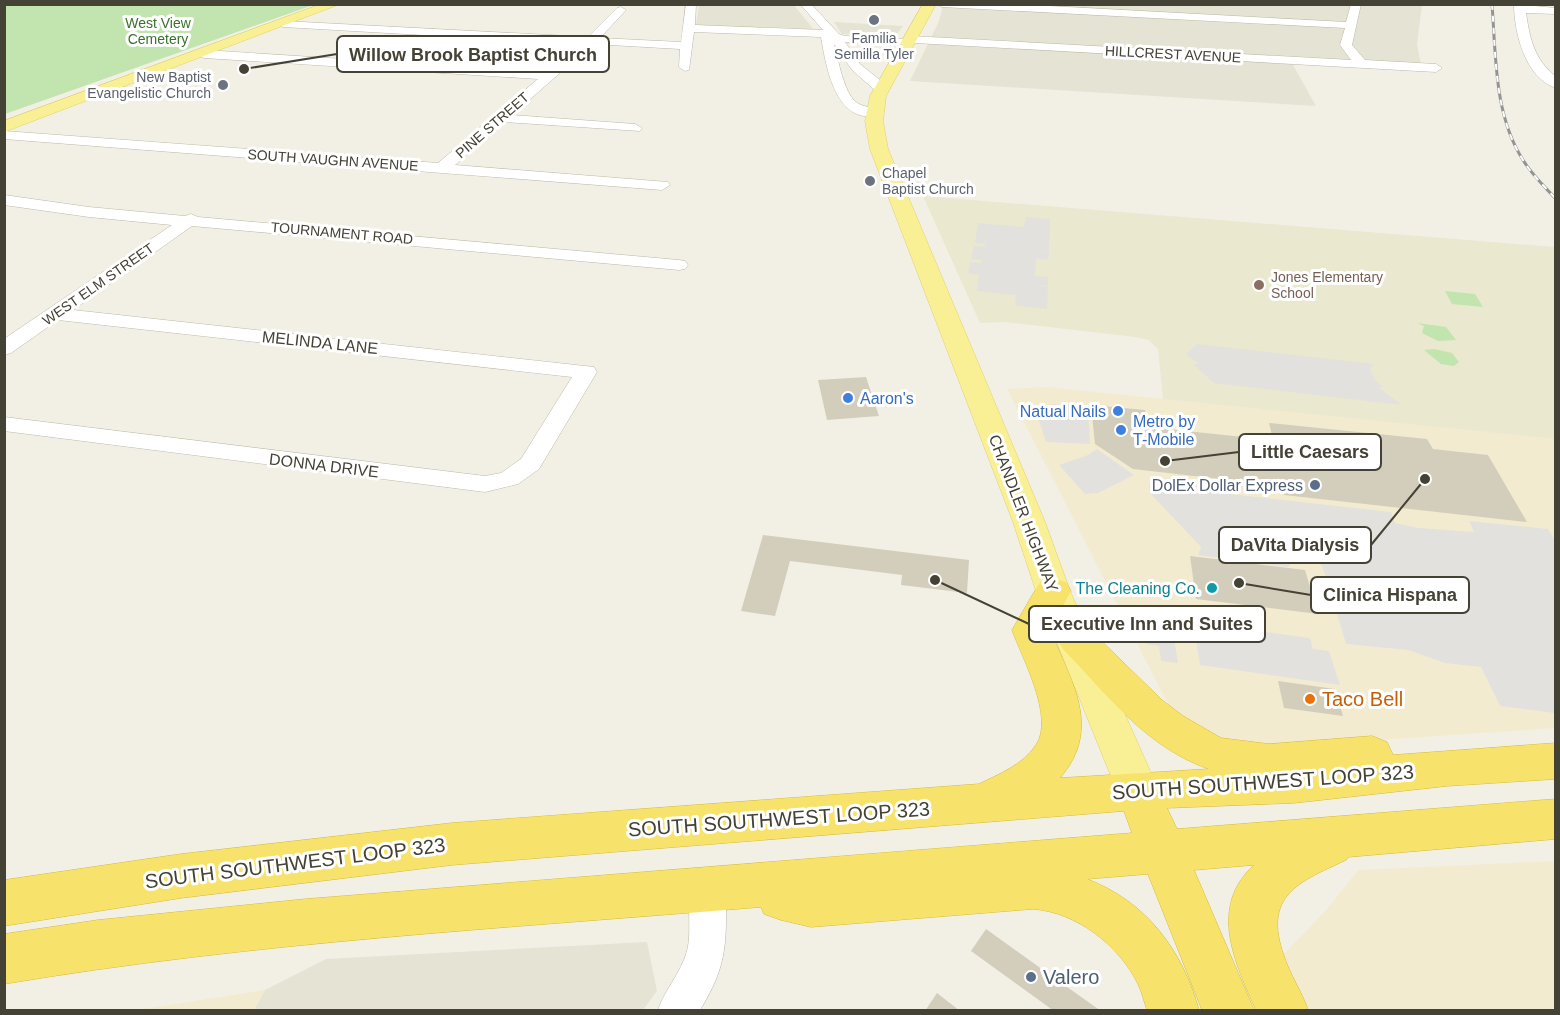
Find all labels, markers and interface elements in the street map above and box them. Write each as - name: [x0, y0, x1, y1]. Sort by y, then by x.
- marker: Familia Semilla Tyler: [867, 13, 881, 27]
- park label: West View Cemetery: [125, 15, 192, 47]
- place label: Familia Semilla Tyler: [834, 30, 914, 62]
- callout: Willow Brook Baptist Church: [337, 36, 609, 72]
- street label: HILLCREST AVENUE: [1104, 42, 1242, 66]
- text: Willow Brook Baptist Church: [349, 45, 597, 65]
- place label: New Baptist Evangelistic Church: [87, 69, 211, 101]
- marker: New Baptist Evangelistic Church: [216, 78, 230, 92]
- street label: PINE STREET: [452, 89, 532, 161]
- street label: SOUTH VAUGHN AVENUE: [247, 146, 419, 174]
- place label: Chapel Baptist Church: [882, 165, 974, 197]
- marker: Chapel Baptist Church: [863, 174, 877, 188]
- street label: TOURNAMENT ROAD: [270, 219, 414, 247]
- street label: WEST ELM STREET: [39, 239, 157, 328]
- place label: Jones Elementary School: [1271, 269, 1383, 301]
- marker: Jones Elementary School: [1252, 278, 1266, 292]
- street label: MELINDA LANE: [261, 328, 379, 357]
- place label: Aaron's: [860, 390, 914, 407]
- marker: Aaron's: [841, 391, 855, 405]
- place label: Natual Nails: [1020, 403, 1106, 420]
- marker: Natual Nails: [1111, 404, 1125, 418]
- place label: Metro by T-Mobile: [1133, 413, 1195, 448]
- marker: Metro by T-Mobile: [1114, 423, 1128, 437]
- street label: CHANDLER HIGHWAY: [986, 432, 1062, 595]
- callout: Little Caesars: [1239, 434, 1381, 470]
- text: Little Caesars: [1251, 442, 1369, 462]
- street label: DONNA DRIVE: [268, 450, 380, 481]
- place label: DolEx Dollar Express: [1152, 477, 1303, 494]
- marker: DolEx Dollar Express: [1308, 478, 1322, 492]
- callout: DaVita Dialysis: [1219, 527, 1371, 563]
- text: DaVita Dialysis: [1231, 535, 1359, 555]
- callout: Clinica Hispana: [1311, 577, 1469, 613]
- place label: The Cleaning Co.: [1075, 580, 1200, 597]
- marker: The Cleaning Co.: [1205, 581, 1219, 595]
- text: Clinica Hispana: [1323, 585, 1458, 605]
- callout: Executive Inn and Suites: [1029, 606, 1265, 642]
- text: Executive Inn and Suites: [1041, 614, 1253, 634]
- place label: Taco Bell: [1322, 688, 1403, 710]
- marker: Taco Bell: [1303, 692, 1317, 706]
- street label: SOUTH SOUTHWEST LOOP 323: [1111, 760, 1415, 804]
- street label: SOUTH SOUTHWEST LOOP 323: [627, 797, 931, 841]
- street label: SOUTH SOUTHWEST LOOP 323: [143, 834, 447, 892]
- place label: Valero: [1043, 966, 1099, 988]
- marker: Valero: [1024, 970, 1038, 984]

